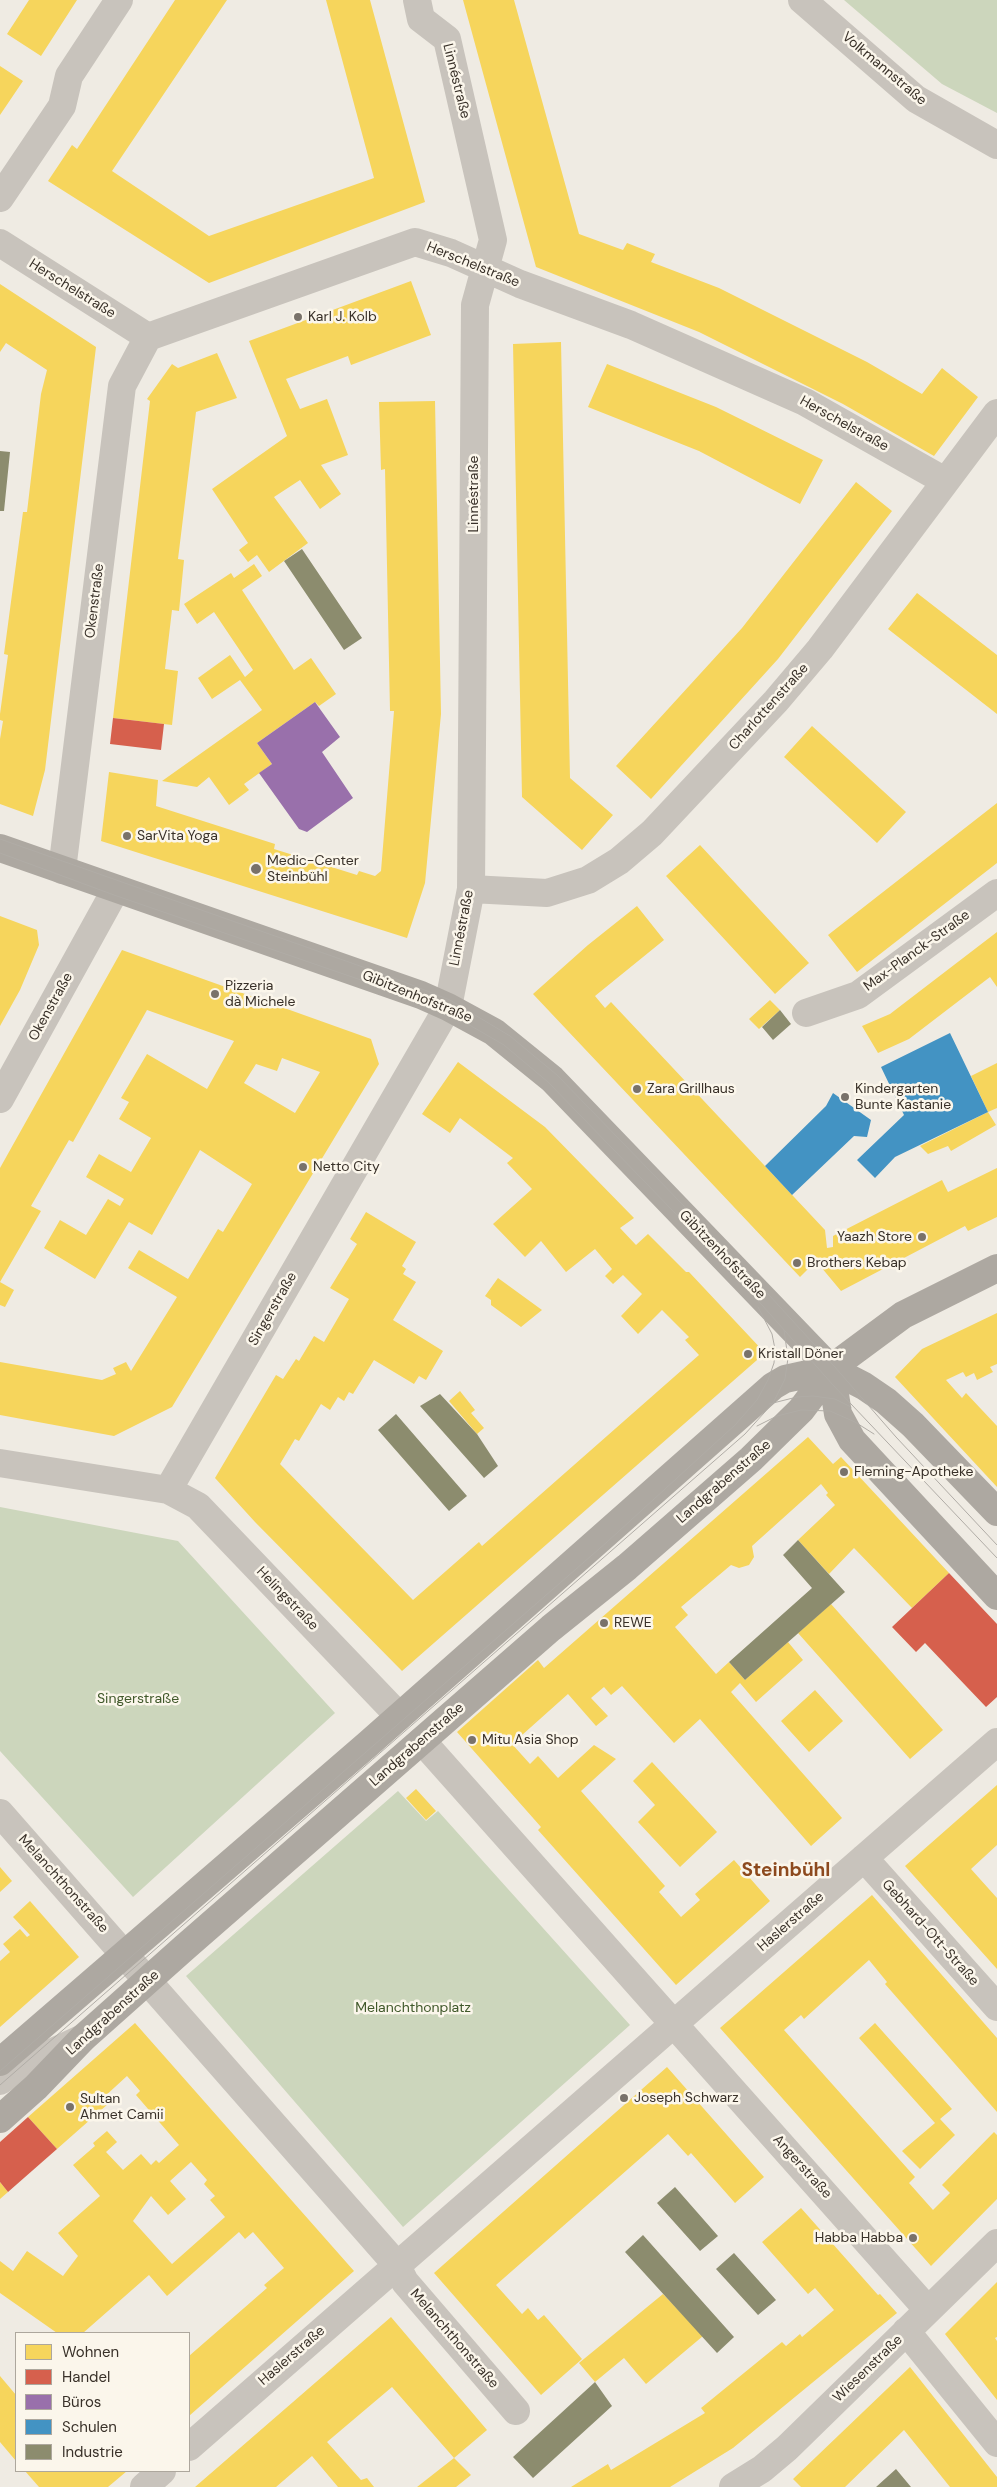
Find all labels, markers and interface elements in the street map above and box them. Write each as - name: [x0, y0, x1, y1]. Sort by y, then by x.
- street label: Volkmannstraße: [838, 29, 930, 109]
- street label: Linnéstraße: [439, 42, 473, 120]
- street label: Herschelstraße: [424, 239, 522, 291]
- street label: Herschelstraße: [26, 256, 118, 322]
- place label: Karl J. Kolb: [308, 309, 377, 325]
- marker: Karl J. Kolb: [292, 311, 304, 323]
- street label: Herschelstraße: [797, 393, 891, 455]
- street label: Linnéstraße: [466, 456, 482, 532]
- street label: Okenstraße: [82, 563, 108, 639]
- street label: Charlottenstraße: [726, 660, 812, 754]
- place label: SarVita Yoga: [137, 828, 218, 844]
- marker: SarVita Yoga: [121, 830, 133, 842]
- place label: Medic-Center Steinbühl: [267, 853, 359, 886]
- marker: Medic-Center Steinbühl: [249, 862, 263, 876]
- street label: Linnéstraße: [446, 889, 478, 967]
- street label: Max-Planck-Straße: [861, 907, 973, 995]
- street label: Gibitzenhofstraße: [360, 967, 474, 1027]
- street label: Okenstraße: [25, 970, 77, 1044]
- place label: Pizzeria dà Michele: [225, 978, 295, 1010]
- marker: Pizzeria dà Michele: [209, 988, 221, 1000]
- place label: Zara Grillhaus: [647, 1081, 735, 1097]
- place label: Kindergarten Bunte Kastanie: [855, 1081, 951, 1114]
- marker: Zara Grillhaus: [631, 1083, 643, 1095]
- marker: Kindergarten Bunte Kastanie: [839, 1091, 851, 1103]
- place label: Netto City: [313, 1159, 380, 1175]
- marker: Netto City: [297, 1161, 309, 1173]
- street label: Gibitzenhofstraße: [675, 1207, 769, 1303]
- place label: Yaazh Store: [837, 1229, 912, 1245]
- marker: Yaazh Store: [916, 1231, 928, 1243]
- place label: Brothers Kebap: [807, 1255, 907, 1271]
- marker: Brothers Kebap: [791, 1257, 803, 1269]
- street label: Singerstraße: [245, 1269, 301, 1349]
- place label: Kristall Döner: [758, 1346, 844, 1362]
- marker: Kristall Döner: [742, 1348, 754, 1360]
- street label: Landgrabenstraße: [674, 1437, 774, 1527]
- place label: Fleming-Apotheke: [854, 1464, 973, 1480]
- marker: Fleming-Apotheke: [838, 1466, 850, 1478]
- street label: Helingstraße: [253, 1564, 321, 1634]
- place label: REWE: [614, 1615, 652, 1631]
- marker: REWE: [598, 1617, 610, 1629]
- park label: Singerstraße: [97, 1691, 179, 1707]
- street label: Landgrabenstraße: [367, 1700, 467, 1790]
- place label: Mitu Asia Shop: [482, 1732, 579, 1748]
- marker: Mitu Asia Shop: [466, 1734, 478, 1746]
- street label: Melanchthonstraße: [14, 1831, 112, 1937]
- district label: Steinbühl: [742, 1860, 830, 1882]
- street label: Gebhard-Ott-Straße: [878, 1876, 982, 1990]
- street label: Haslerstraße: [754, 1889, 828, 1955]
- street label: Landgrabenstraße: [63, 1967, 163, 2059]
- park label: Melanchthonplatz: [355, 2000, 471, 2016]
- place label: Joseph Schwarz: [634, 2090, 739, 2106]
- place label: Sultan Ahmet Camii: [80, 2091, 164, 2124]
- marker: Joseph Schwarz: [618, 2092, 630, 2104]
- marker: Sultan Ahmet Camii: [64, 2101, 76, 2113]
- street label: Angerstraße: [769, 2132, 835, 2202]
- place label: Habba Habba: [815, 2230, 903, 2246]
- marker: Habba Habba: [907, 2232, 919, 2244]
- street label: Melanchthonstraße: [406, 2286, 502, 2392]
- street label: Haslerstraße: [255, 2323, 329, 2389]
- legend: [15, 2332, 190, 2472]
- street label: Wiesenstraße: [830, 2332, 906, 2406]
- text: Wohnen: [62, 2342, 119, 2362]
- text: Handel: [62, 2367, 110, 2387]
- text: Büros: [62, 2392, 101, 2412]
- text: Schulen: [62, 2417, 117, 2437]
- text: Industrie: [62, 2442, 123, 2462]

